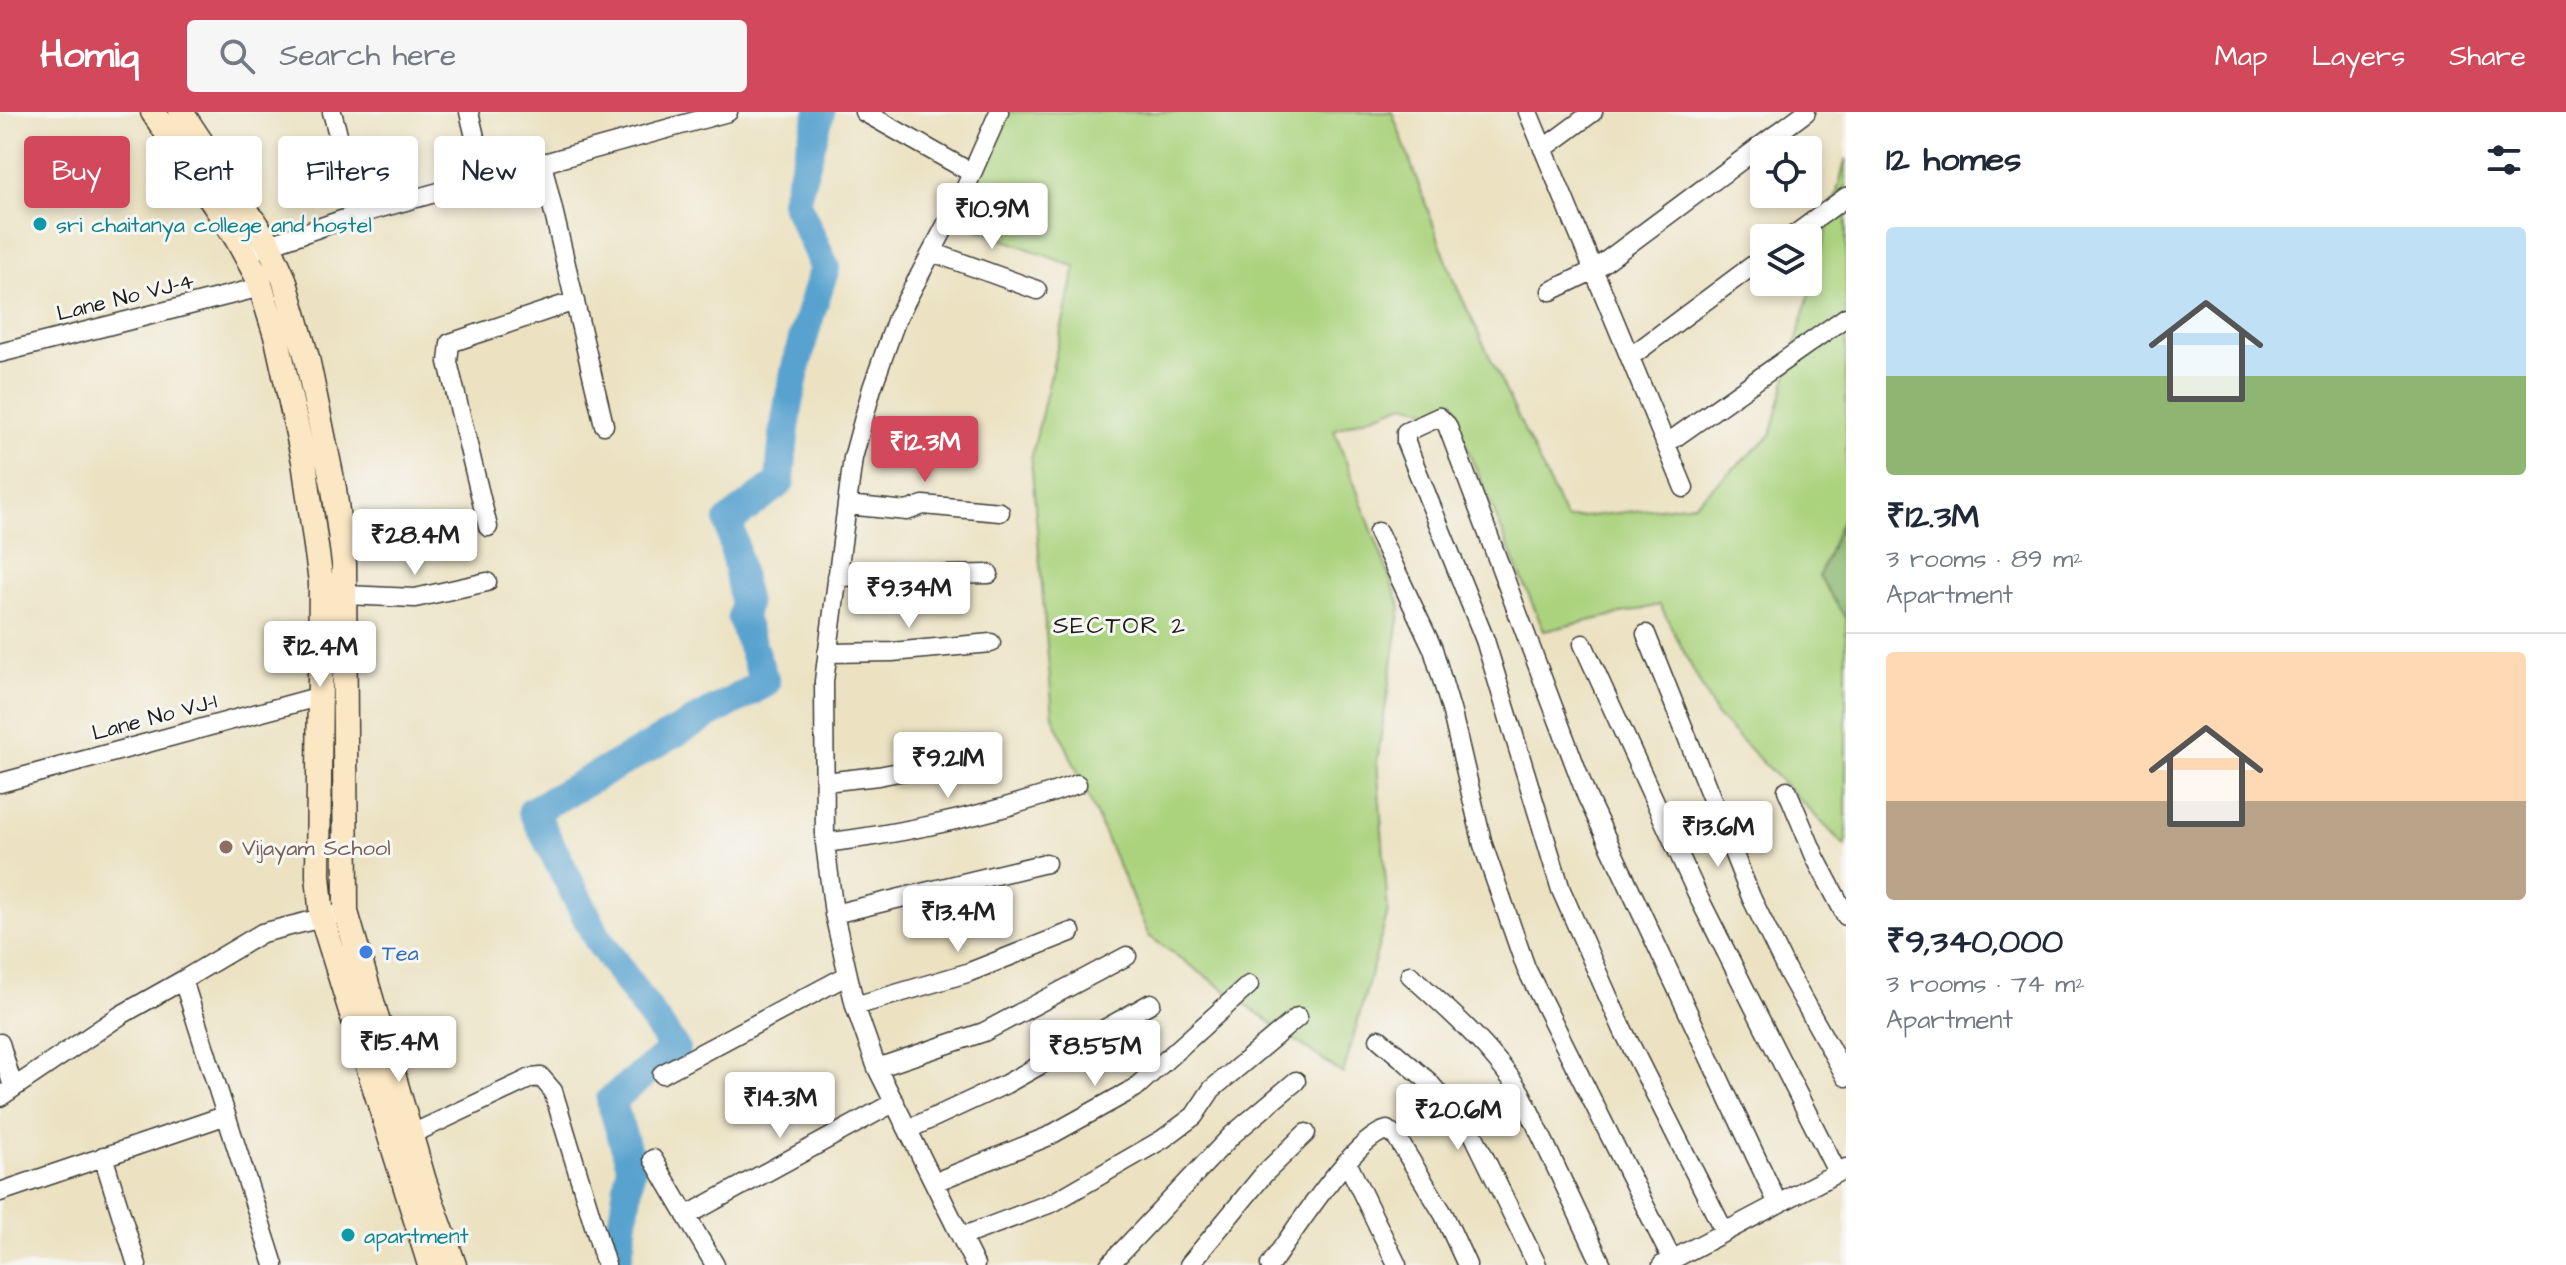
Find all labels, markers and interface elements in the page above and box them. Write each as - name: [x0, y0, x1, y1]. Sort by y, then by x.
- search box: [187, 20, 747, 92]
- text: Homiq: [40, 30, 139, 82]
- icon: search: [215, 34, 259, 78]
- text: Search here: [279, 35, 456, 77]
- text: Map: [2215, 37, 2268, 76]
- text: Layers: [2312, 37, 2405, 76]
- text: Share: [2449, 37, 2526, 76]
- chip: Buy: [24, 136, 130, 208]
- chip: Rent: [146, 136, 262, 208]
- chip: Filters: [278, 136, 418, 208]
- chip: New: [434, 136, 545, 208]
- map controls: [1750, 136, 1822, 296]
- button: locate: [1750, 136, 1822, 208]
- text: 12 homes: [1886, 136, 2021, 184]
- icon: filters: [2482, 138, 2526, 182]
- pin: ₹10.9M: [927, 183, 1057, 251]
- text: ₹10.9M: [955, 191, 1029, 227]
- place label: sri chaitanya college and hostel: [56, 210, 372, 242]
- marker: sri chaitanya college and hostel: [31, 215, 49, 233]
- button: layers: [1750, 224, 1822, 296]
- street label: Lane No VJ-4: [54, 265, 197, 329]
- icon: home: [2134, 279, 2278, 423]
- pin: ₹12.3M: [860, 416, 990, 484]
- text: ₹12.3M: [889, 424, 961, 460]
- text: ₹12.3M: [1886, 493, 1979, 541]
- pin: ₹28.4M: [350, 509, 480, 577]
- text: ₹28.4M: [370, 517, 460, 553]
- text: 3 rooms · 89 m²: [1886, 541, 2083, 577]
- pin: ₹9.34M: [844, 562, 974, 630]
- text: ₹9.34M: [866, 570, 952, 606]
- text: Apartment: [1886, 577, 2013, 613]
- district label: SECTOR 2: [1053, 609, 1187, 643]
- pin: ₹12.4M: [255, 621, 385, 689]
- text: ₹12.4M: [282, 629, 358, 665]
- street label: Lane No VJ-1: [88, 686, 220, 749]
- icon: home: [2134, 704, 2278, 848]
- pin: ₹9.21M: [883, 732, 1013, 800]
- text: ₹9.21M: [911, 740, 985, 776]
- pin: ₹13.6M: [1653, 801, 1783, 869]
- text: ₹13.6M: [1682, 809, 1754, 845]
- place label: Vijayam School: [242, 833, 391, 865]
- marker: Vijayam School: [217, 838, 235, 856]
- pin: ₹13.4M: [893, 886, 1023, 954]
- text: ₹13.4M: [921, 894, 995, 930]
- text: ₹9,340,000: [1886, 918, 2063, 966]
- place label: Tea: [382, 938, 419, 969]
- marker: Tea: [357, 943, 375, 961]
- text: 3 rooms · 74 m²: [1886, 966, 2085, 1002]
- text: Apartment: [1886, 1002, 2013, 1038]
- pin: ₹15.4M: [334, 1016, 464, 1084]
- pin: ₹8.55M: [1030, 1020, 1160, 1088]
- text: ₹15.4M: [359, 1024, 439, 1060]
- text: ₹8.55M: [1048, 1028, 1142, 1064]
- pin: ₹14.3M: [715, 1072, 845, 1140]
- text: ₹14.3M: [743, 1080, 817, 1116]
- pin: ₹20.6M: [1393, 1084, 1523, 1152]
- text: ₹20.6M: [1414, 1092, 1502, 1128]
- place label: apartment: [364, 1221, 469, 1252]
- marker: apartment: [339, 1226, 357, 1244]

